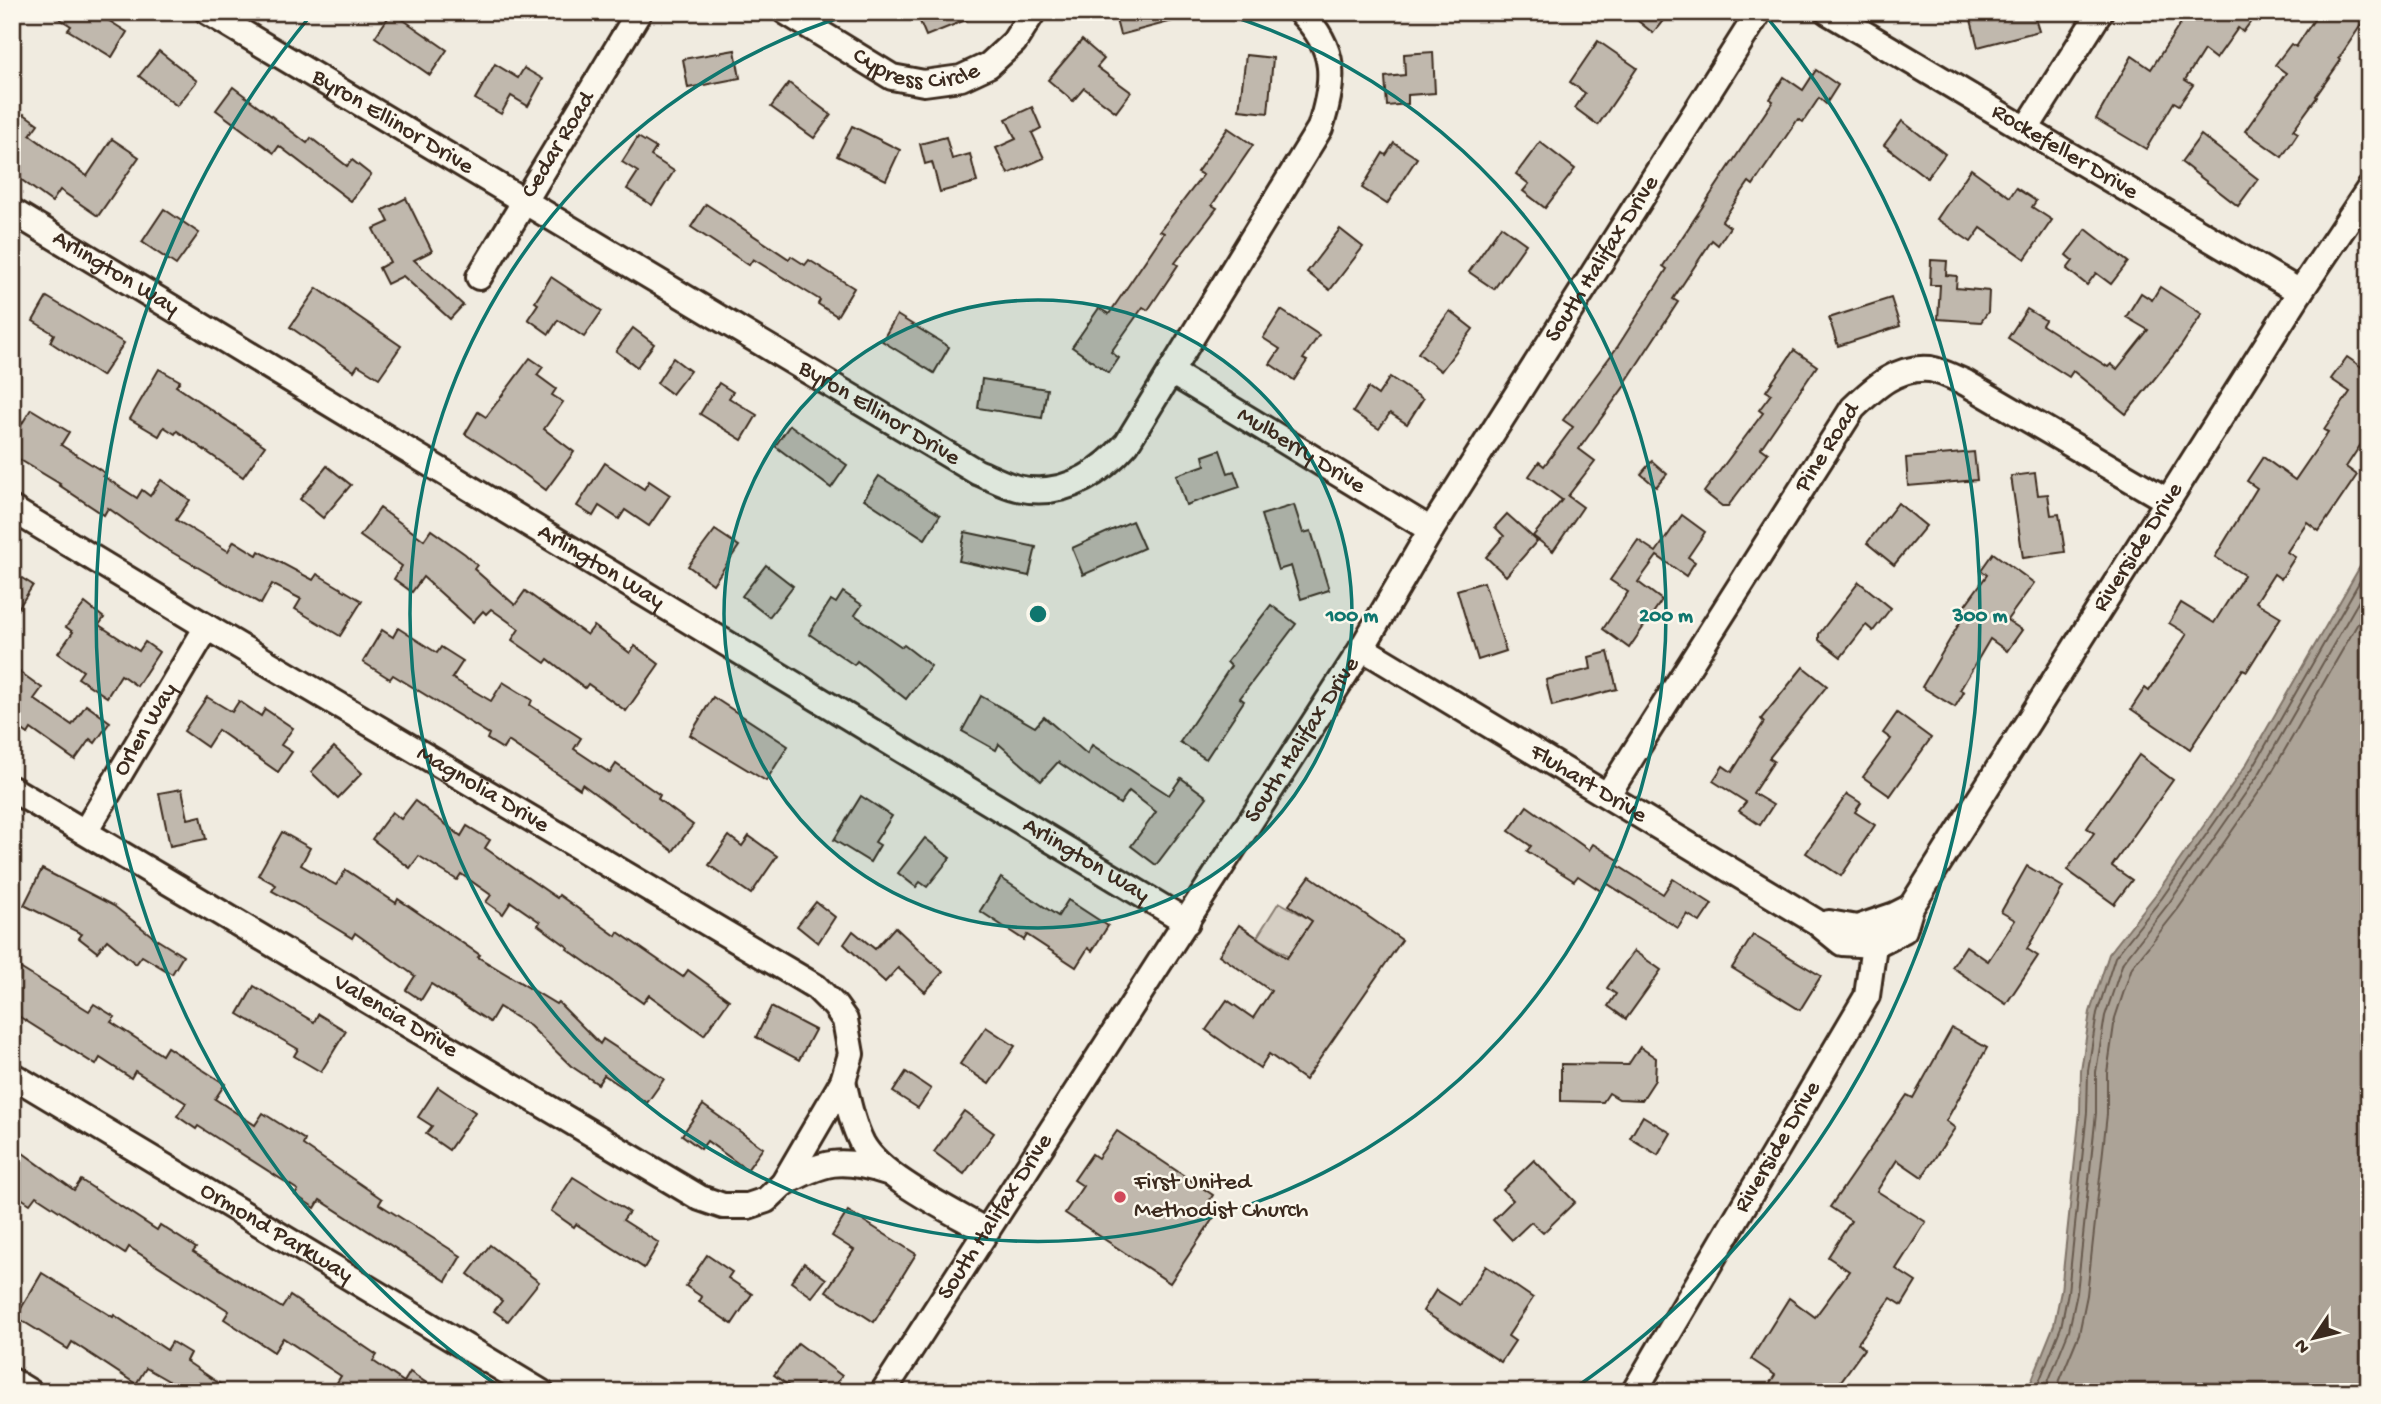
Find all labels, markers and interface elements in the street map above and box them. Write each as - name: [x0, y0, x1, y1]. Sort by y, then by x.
- street label: Cypress Circle: [847, 42, 985, 98]
- street label: Byron Ellinor Drive: [306, 62, 479, 182]
- street label: Cedar Road: [515, 85, 603, 204]
- street label: Rockefeller Drive: [1986, 98, 2144, 207]
- street label: South Halifax Drive: [1539, 170, 1666, 348]
- street label: Arlington Way: [47, 224, 184, 323]
- street label: Byron Ellinor Drive: [792, 353, 966, 473]
- street label: Pine Road: [1788, 396, 1868, 499]
- street label: Mulberry Drive: [1231, 401, 1371, 501]
- street label: Riverside Drive: [2087, 477, 2190, 618]
- street label: Arlington Way: [532, 518, 670, 617]
- centre of rings: [1026, 602, 1050, 626]
- text: 100 m: [1325, 605, 1378, 630]
- text: 200 m: [1639, 605, 1693, 630]
- text: 300 m: [1952, 605, 2007, 630]
- street label: South Halifax Drive: [1238, 651, 1367, 829]
- street label: Orlen Way: [107, 678, 185, 782]
- street label: Fluhart Drive: [1523, 737, 1652, 831]
- street label: Magnolia Drive: [411, 739, 555, 841]
- street label: Arlington Way: [1017, 811, 1155, 910]
- street label: Valencia Drive: [326, 968, 463, 1066]
- street label: Riverside Drive: [1728, 1076, 1828, 1218]
- street label: South Halifax Drive: [931, 1128, 1060, 1306]
- place label: First United Methodist Church: [1133, 1169, 1309, 1226]
- street label: Ormond Parkway: [194, 1176, 358, 1290]
- marker: First United Methodist Church: [1112, 1189, 1128, 1205]
- north arrow: [2280, 1302, 2350, 1372]
- text: N: [2290, 1334, 2316, 1357]

